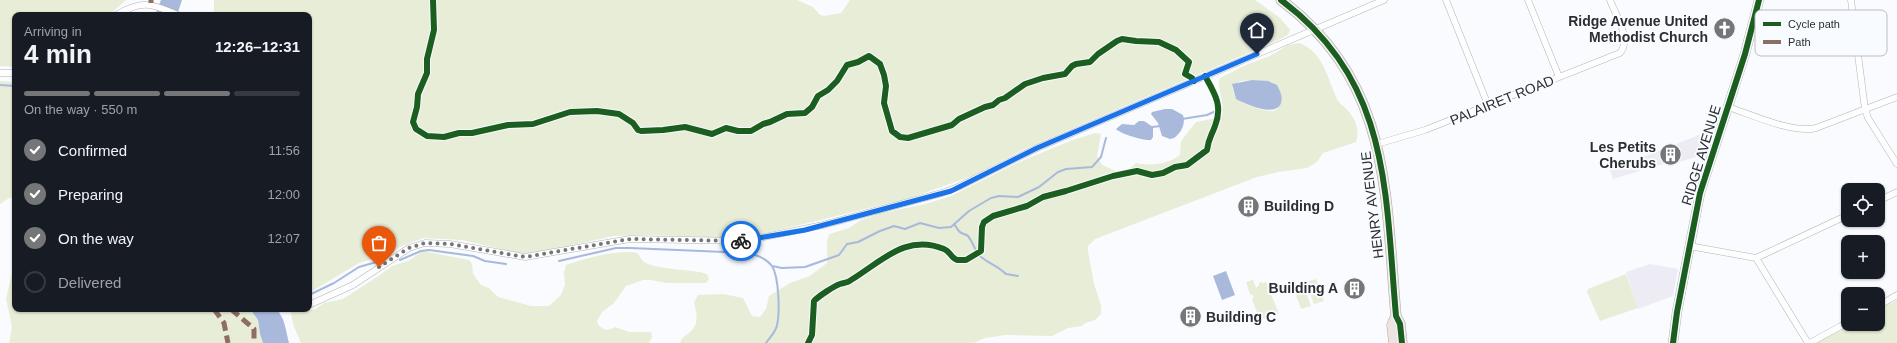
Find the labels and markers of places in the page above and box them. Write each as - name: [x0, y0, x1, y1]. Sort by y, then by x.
- pin: [1240, 13, 1274, 54]
- place label: Ridge Avenue United Methodist Church: [1568, 13, 1708, 45]
- church icon: Ridge Avenue United Methodist Church: [1711, 16, 1737, 42]
- place label: Les Petits Cherubs: [1590, 139, 1656, 171]
- building icon: Les Petits Cherubs: [1658, 142, 1684, 168]
- building icon: Building D: [1236, 193, 1262, 219]
- place label: Building D: [1264, 198, 1334, 214]
- pin: [362, 226, 396, 267]
- building icon: Building A: [1341, 275, 1367, 301]
- place label: Building A: [1269, 280, 1338, 296]
- building icon: Building C: [1178, 304, 1204, 330]
- place label: Building C: [1206, 309, 1276, 325]

